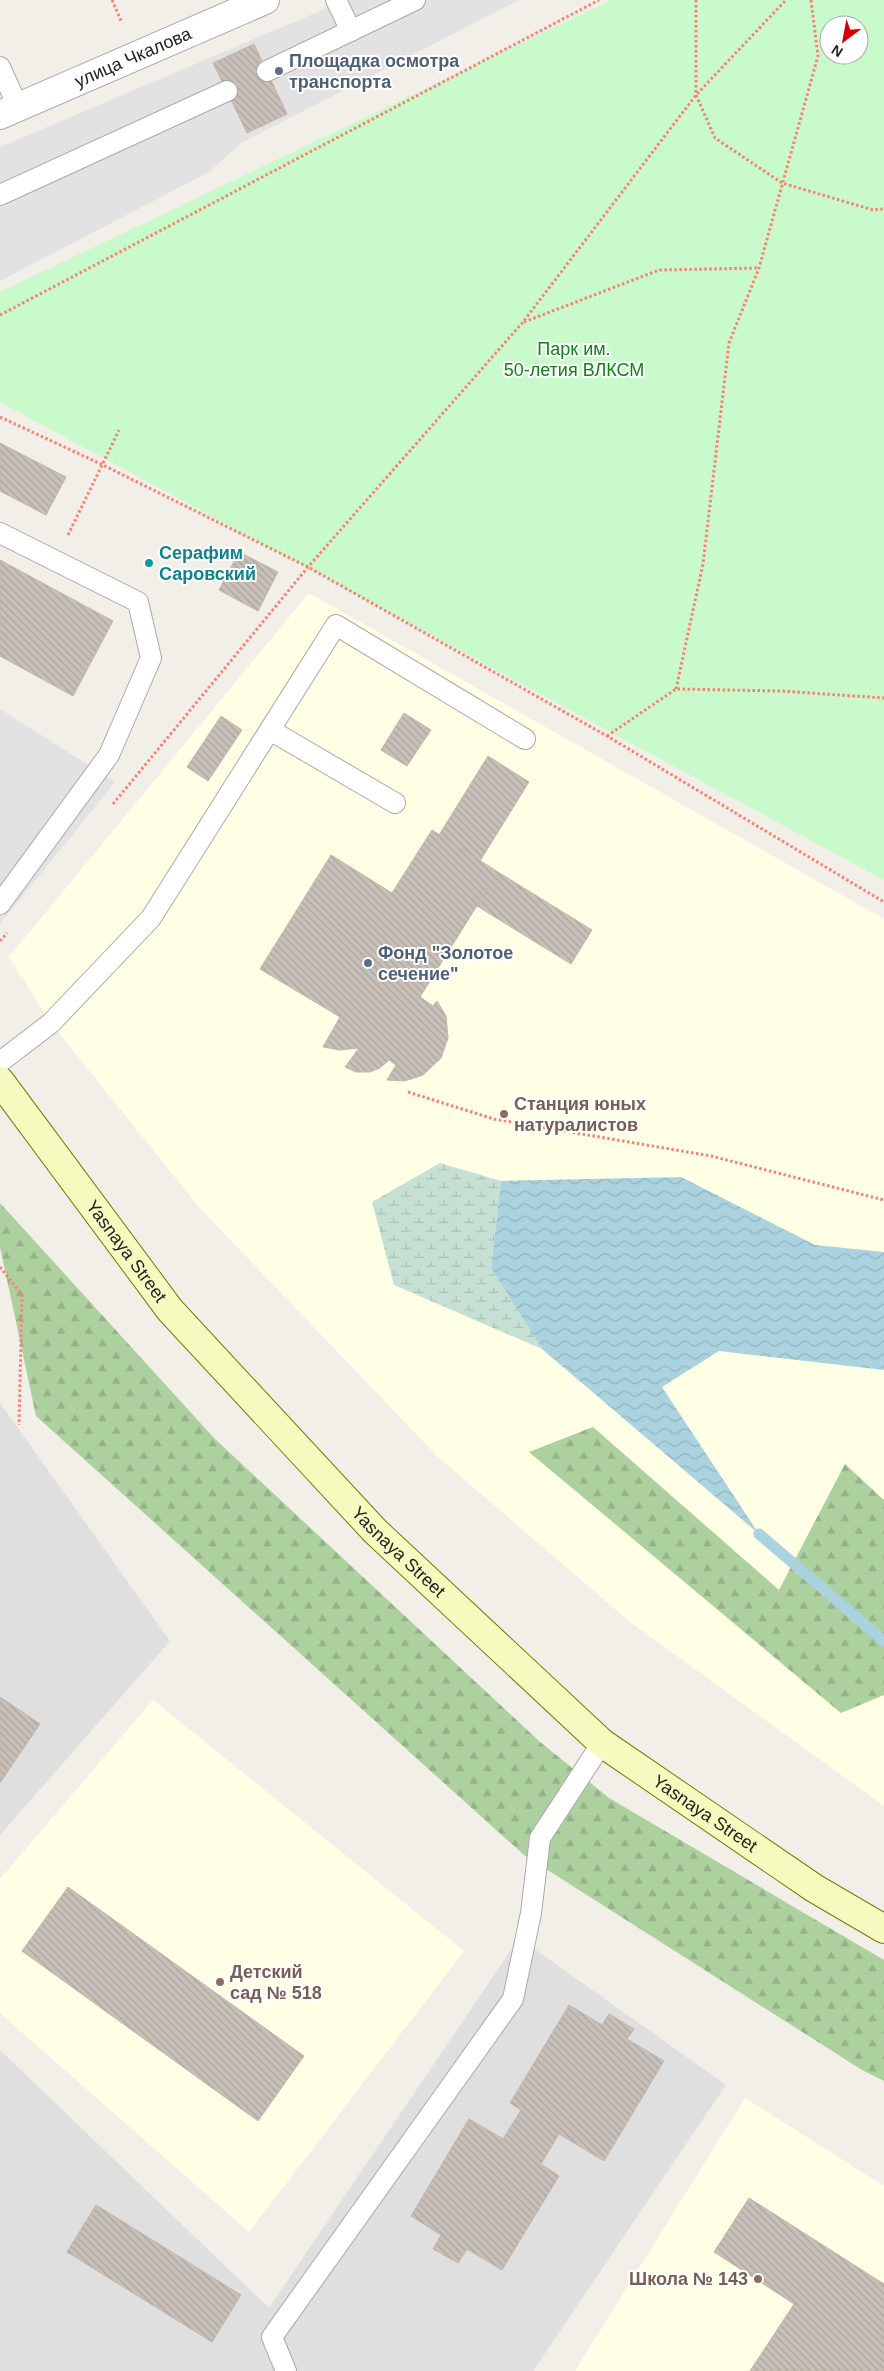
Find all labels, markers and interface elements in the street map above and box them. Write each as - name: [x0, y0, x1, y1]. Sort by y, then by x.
- north arrow: [819, 15, 869, 65]
- street label: улица Чкалова: [72, 23, 195, 91]
- text: N: [829, 42, 846, 60]
- place label: Площадка осмотра транспорта: [289, 51, 460, 92]
- marker: Площадка осмотра транспорта: [273, 65, 285, 77]
- park label: Парк им. 50-летия ВЛКСМ: [504, 339, 644, 380]
- place label: Серафим Саровский: [159, 543, 256, 584]
- marker: Серафим Саровский: [143, 557, 155, 569]
- place label: Фонд "Золотое сечение": [378, 943, 513, 984]
- marker: Фонд "Золотое сечение": [362, 957, 374, 969]
- place label: Станция юных натуралистов: [514, 1094, 646, 1135]
- marker: Станция юных натуралистов: [498, 1108, 510, 1120]
- street label: Yasnaya Street: [82, 1196, 171, 1306]
- street label: Yasnaya Street: [348, 1503, 449, 1601]
- street label: Yasnaya Street: [649, 1771, 761, 1856]
- place label: Детский сад № 518: [230, 1962, 322, 2003]
- marker: Детский сад № 518: [214, 1976, 226, 1988]
- place label: Школа № 143: [629, 2269, 748, 2289]
- marker: Школа № 143: [752, 2273, 764, 2285]

